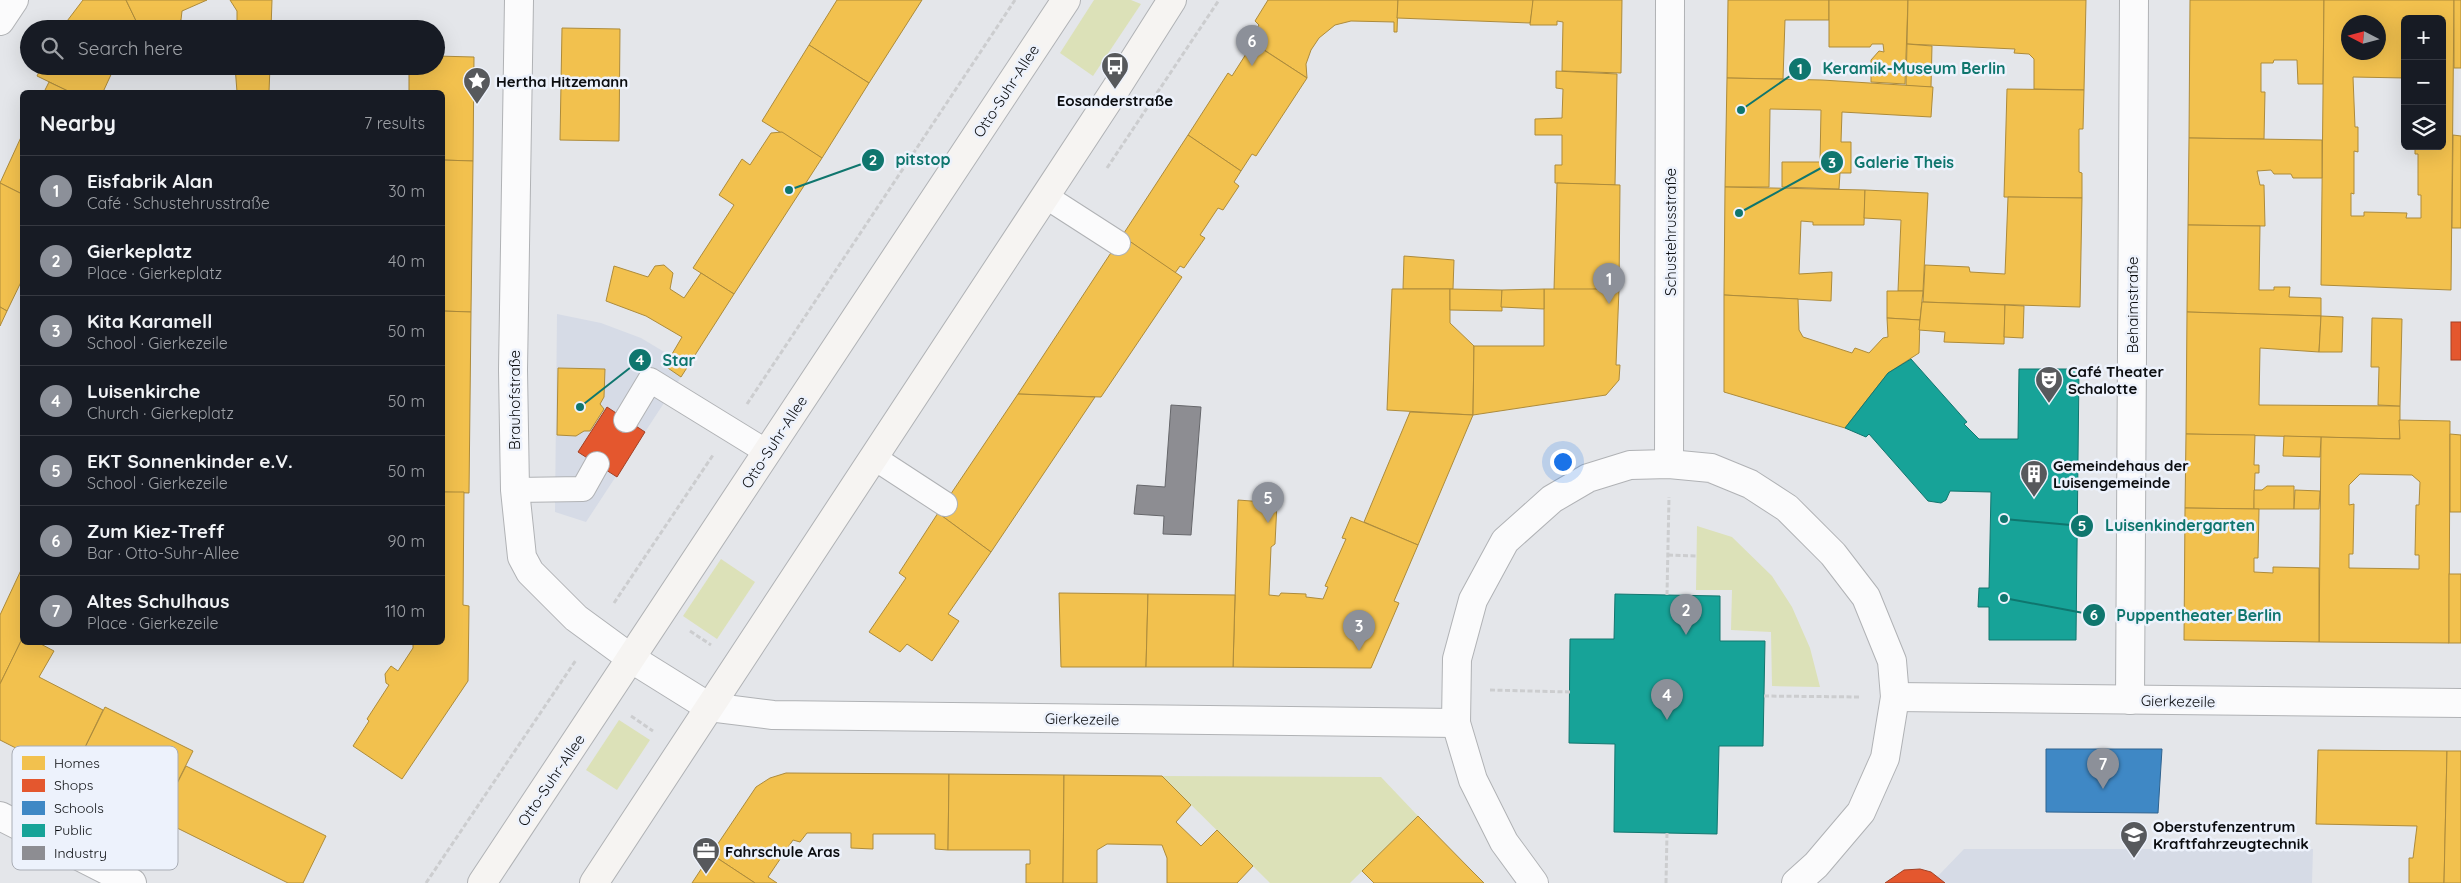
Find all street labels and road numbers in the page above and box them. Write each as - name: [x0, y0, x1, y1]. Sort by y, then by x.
- street label: Otto-Suhr-Allee: [969, 41, 1043, 141]
- street label: Schustehrusstraße: [1661, 168, 1680, 296]
- street label: Behaimstraße: [2123, 256, 2142, 354]
- street label: Brauhofstraße: [505, 350, 524, 450]
- street label: Otto-Suhr-Allee: [737, 392, 811, 492]
- street label: Gierkezeile: [2141, 691, 2215, 711]
- street label: Gierkezeile: [1045, 709, 1119, 729]
- street label: Otto-Suhr-Allee: [513, 730, 589, 830]

